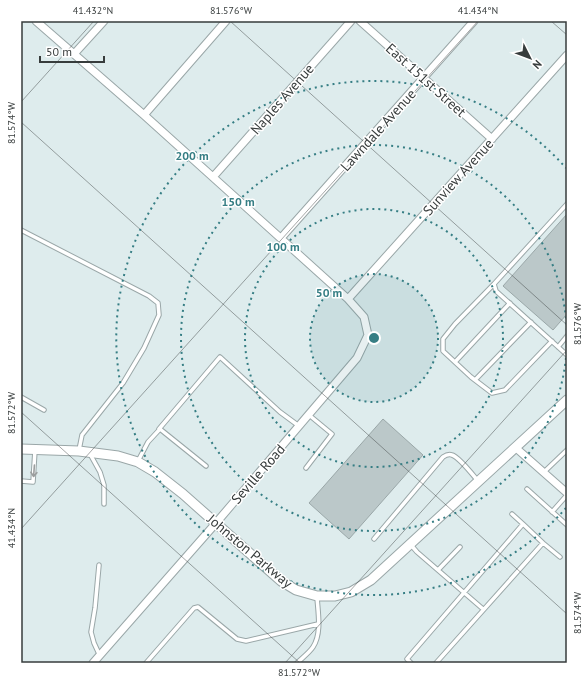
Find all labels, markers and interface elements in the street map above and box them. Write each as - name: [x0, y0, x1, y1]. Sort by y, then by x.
- text: 41.432°N: [73, 4, 113, 17]
- text: 81.576°W: [210, 4, 253, 17]
- text: 41.434°N: [458, 4, 498, 17]
- scale bar: [40, 38, 104, 64]
- north arrow: [510, 38, 550, 78]
- street label: East 151st Street: [382, 39, 470, 121]
- text: 50 m: [46, 44, 72, 59]
- text: N: [530, 57, 545, 72]
- street label: Naples Avenue: [246, 60, 318, 138]
- street label: Lawndale Avenue: [336, 85, 420, 175]
- text: 81.574°W: [5, 101, 18, 144]
- street label: Sunview Avenue: [419, 135, 497, 219]
- text: 200 m: [175, 148, 209, 163]
- text: 150 m: [221, 194, 255, 209]
- text: 100 m: [266, 239, 300, 254]
- text: 50 m: [316, 285, 342, 300]
- text: 81.576°W: [571, 302, 584, 345]
- centre of rings: [367, 331, 381, 345]
- text: 81.572°W: [5, 391, 18, 434]
- street label: Seville Road: [227, 440, 289, 508]
- one-way arrow: [30, 464, 37, 477]
- text: 41.434°N: [5, 508, 18, 548]
- street label: Johnston Parkway: [203, 509, 297, 592]
- text: 81.574°W: [571, 591, 584, 634]
- text: 81.572°W: [278, 666, 321, 679]

